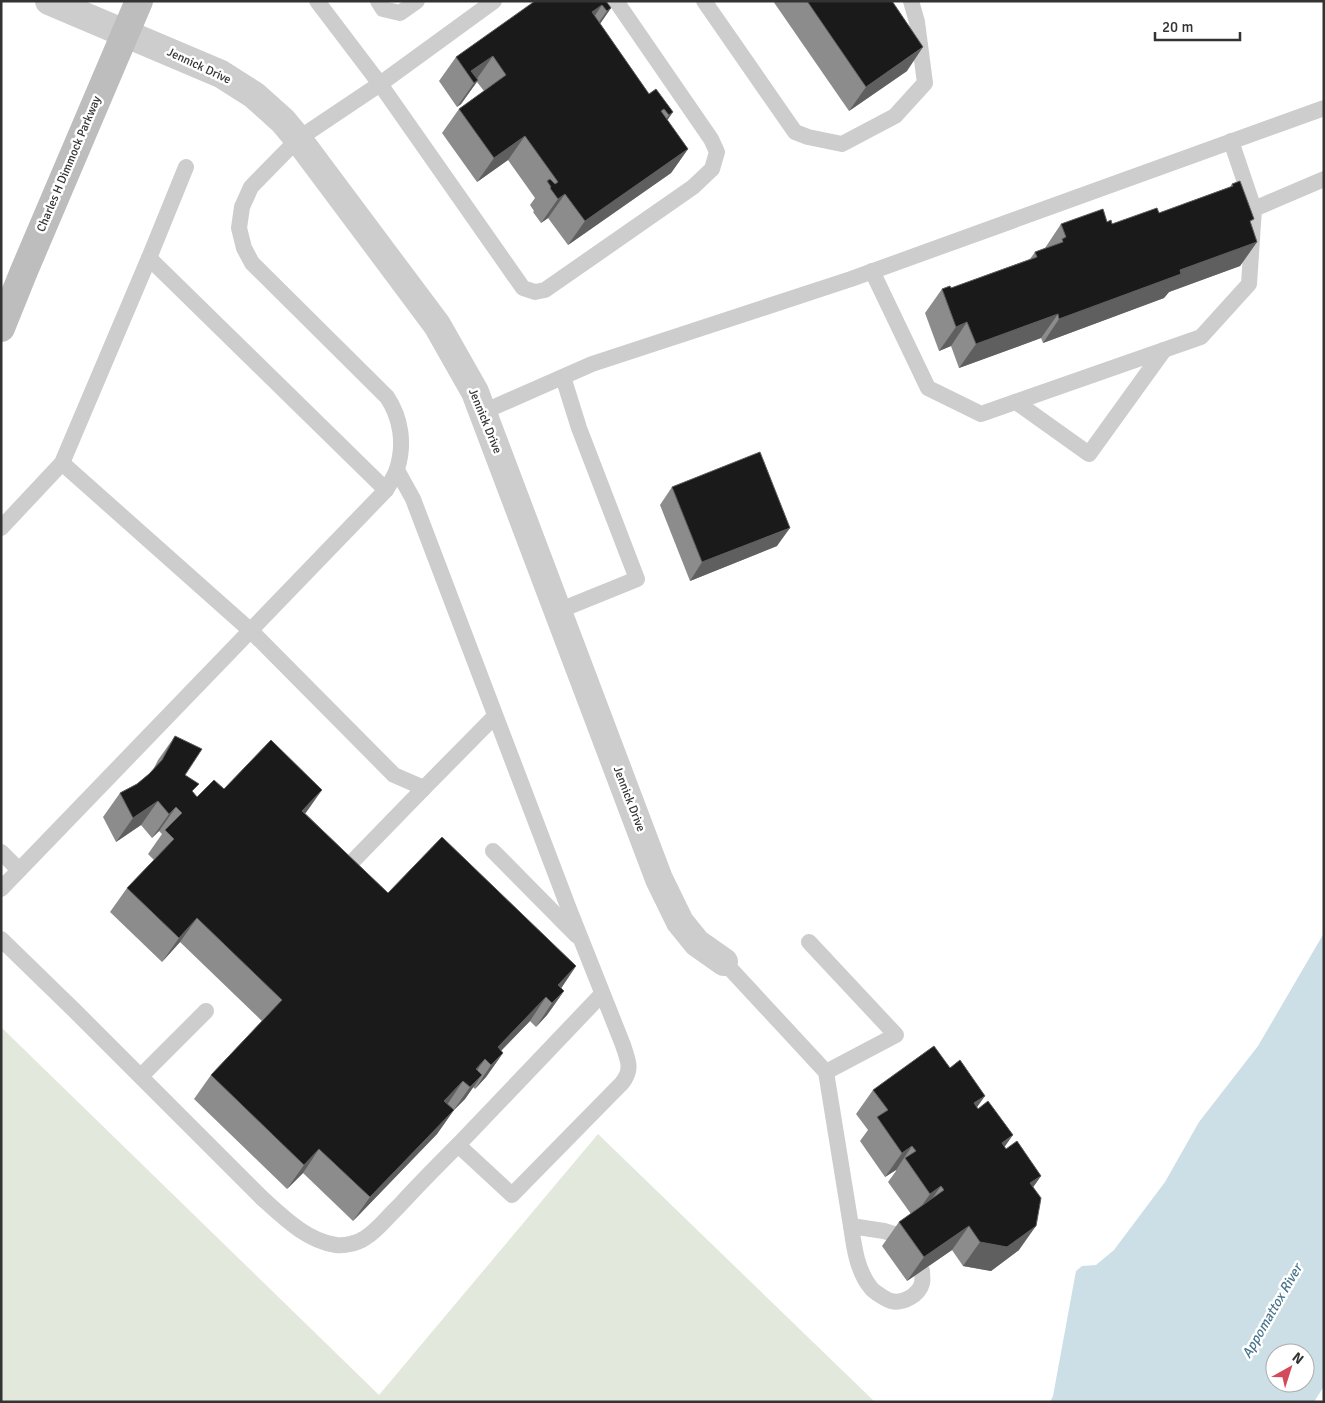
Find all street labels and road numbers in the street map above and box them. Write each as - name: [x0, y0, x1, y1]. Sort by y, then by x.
- street label: Jennick Drive: [165, 45, 233, 87]
- street label: Charles H Dimmock Parkway: [34, 93, 105, 234]
- street label: Jennick Drive: [465, 386, 505, 456]
- street label: Jennick Drive: [610, 764, 648, 834]

